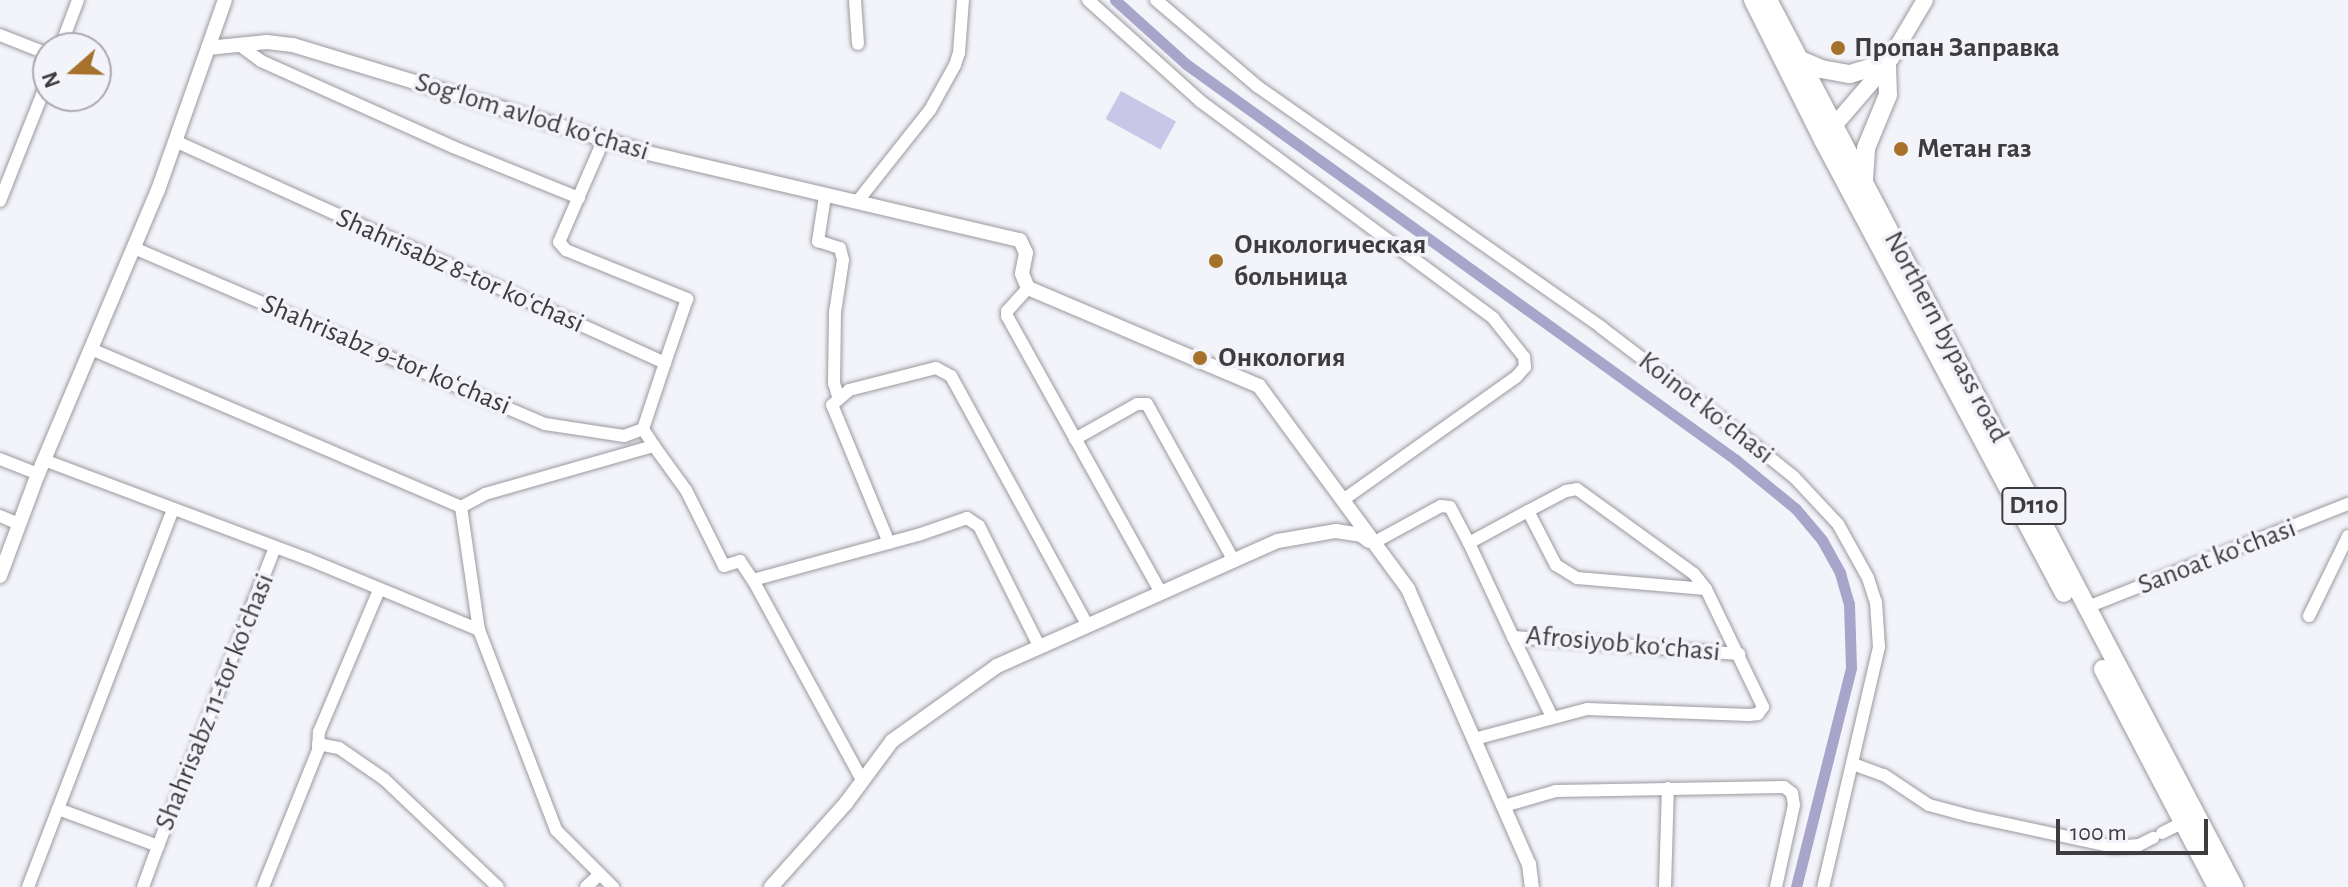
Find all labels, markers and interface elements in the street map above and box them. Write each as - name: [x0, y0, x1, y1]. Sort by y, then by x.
- place label: Пропан Заправка: [1854, 31, 2060, 65]
- north arrow: [32, 32, 112, 112]
- marker: Пропан Заправка: [1829, 39, 1847, 57]
- street label: Sogʻlom avlod koʻchasi: [411, 65, 653, 169]
- text: N: [38, 69, 64, 90]
- place label: Метан газ: [1917, 132, 2032, 166]
- marker: Метан газ: [1892, 140, 1910, 158]
- street label: Shahrisabz 8-tor koʻchasi: [331, 201, 589, 341]
- street label: Northern bypass road: [1876, 226, 2016, 448]
- place label: Онкологическая больница: [1234, 228, 1426, 294]
- marker: Онкологическая больница: [1205, 250, 1227, 272]
- street label: Shahrisabz 9-tor koʻchasi: [256, 287, 516, 423]
- place label: Онкология: [1218, 341, 1346, 375]
- street label: Koinot koʻchasi: [1631, 345, 1781, 471]
- marker: Онкология: [1189, 347, 1211, 369]
- road number: D110: [2000, 484, 2068, 528]
- street label: Sanoat koʻchasi: [2133, 512, 2301, 602]
- street label: Shahrisabz 11-tor koʻchasi: [148, 569, 282, 835]
- street label: Afrosiyob koʻchasi: [1524, 619, 1722, 669]
- scale bar: [2060, 803, 2212, 853]
- text: 100 m: [2070, 821, 2127, 845]

